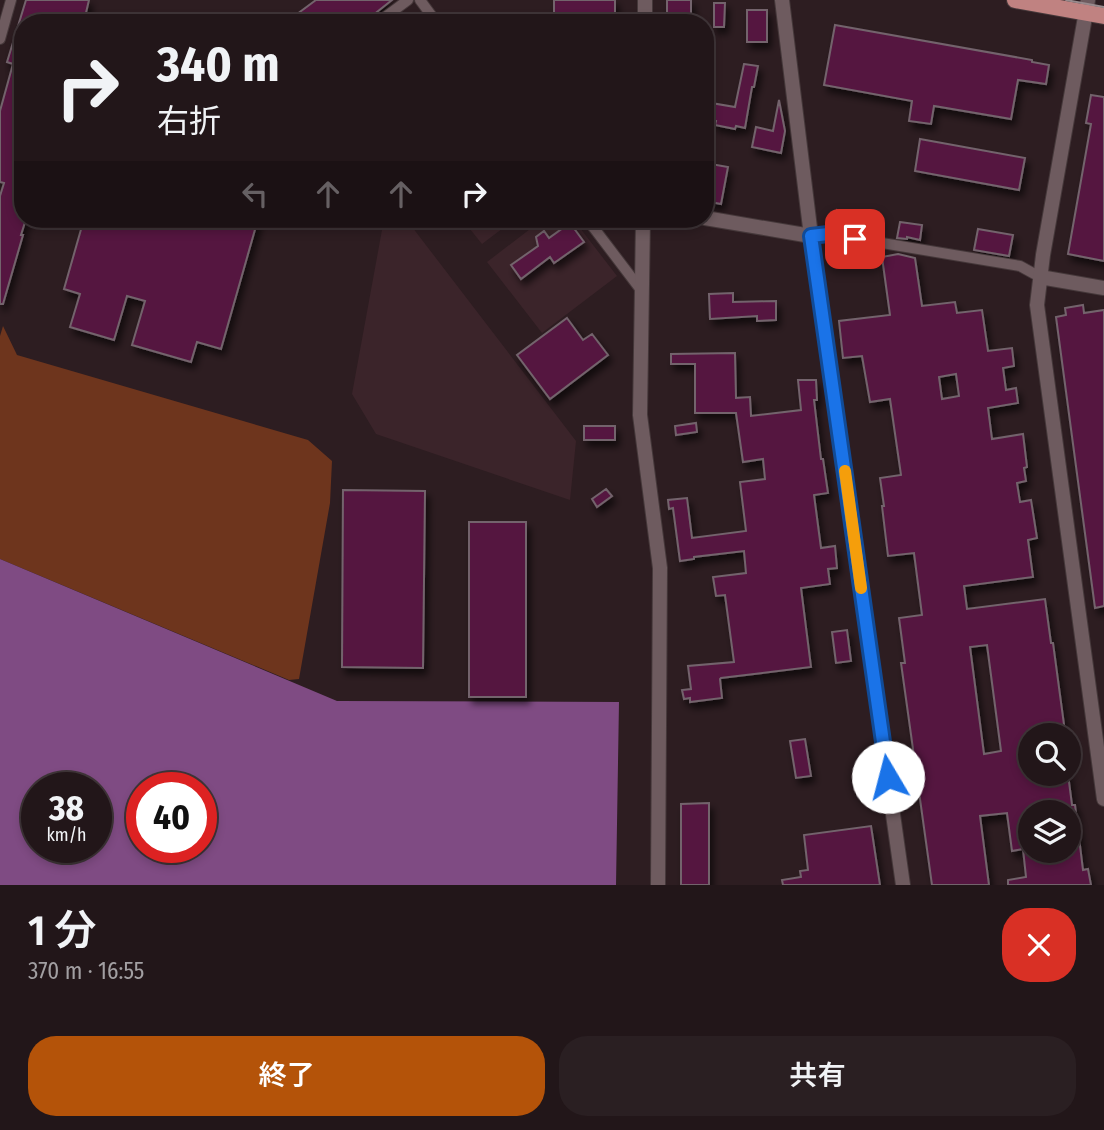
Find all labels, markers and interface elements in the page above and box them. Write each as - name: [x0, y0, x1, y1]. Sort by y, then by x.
- text: 340 m: [157, 35, 280, 94]
- icon: right: [42, 42, 133, 133]
- text: 右折: [157, 102, 221, 140]
- icon: left: [236, 175, 274, 213]
- icon: ahead: [309, 175, 347, 213]
- icon: ahead: [382, 175, 420, 213]
- icon: right: [455, 175, 493, 213]
- pin: [825, 209, 885, 269]
- icon: arrive: [836, 220, 874, 258]
- map controls: [1018, 723, 1081, 863]
- button: search: [1018, 723, 1081, 786]
- position arrow: [851, 740, 925, 814]
- speed limit sign: 40: [126, 772, 217, 863]
- text: 38: [49, 787, 84, 829]
- button: layers: [1018, 800, 1081, 863]
- text: km/h: [46, 824, 87, 846]
- text: 1 分: [28, 906, 97, 956]
- button: close: [1002, 908, 1076, 982]
- text: 370 m · 16:55: [28, 957, 144, 985]
- button: 終了: [28, 1036, 545, 1116]
- button: 共有: [559, 1036, 1076, 1116]

